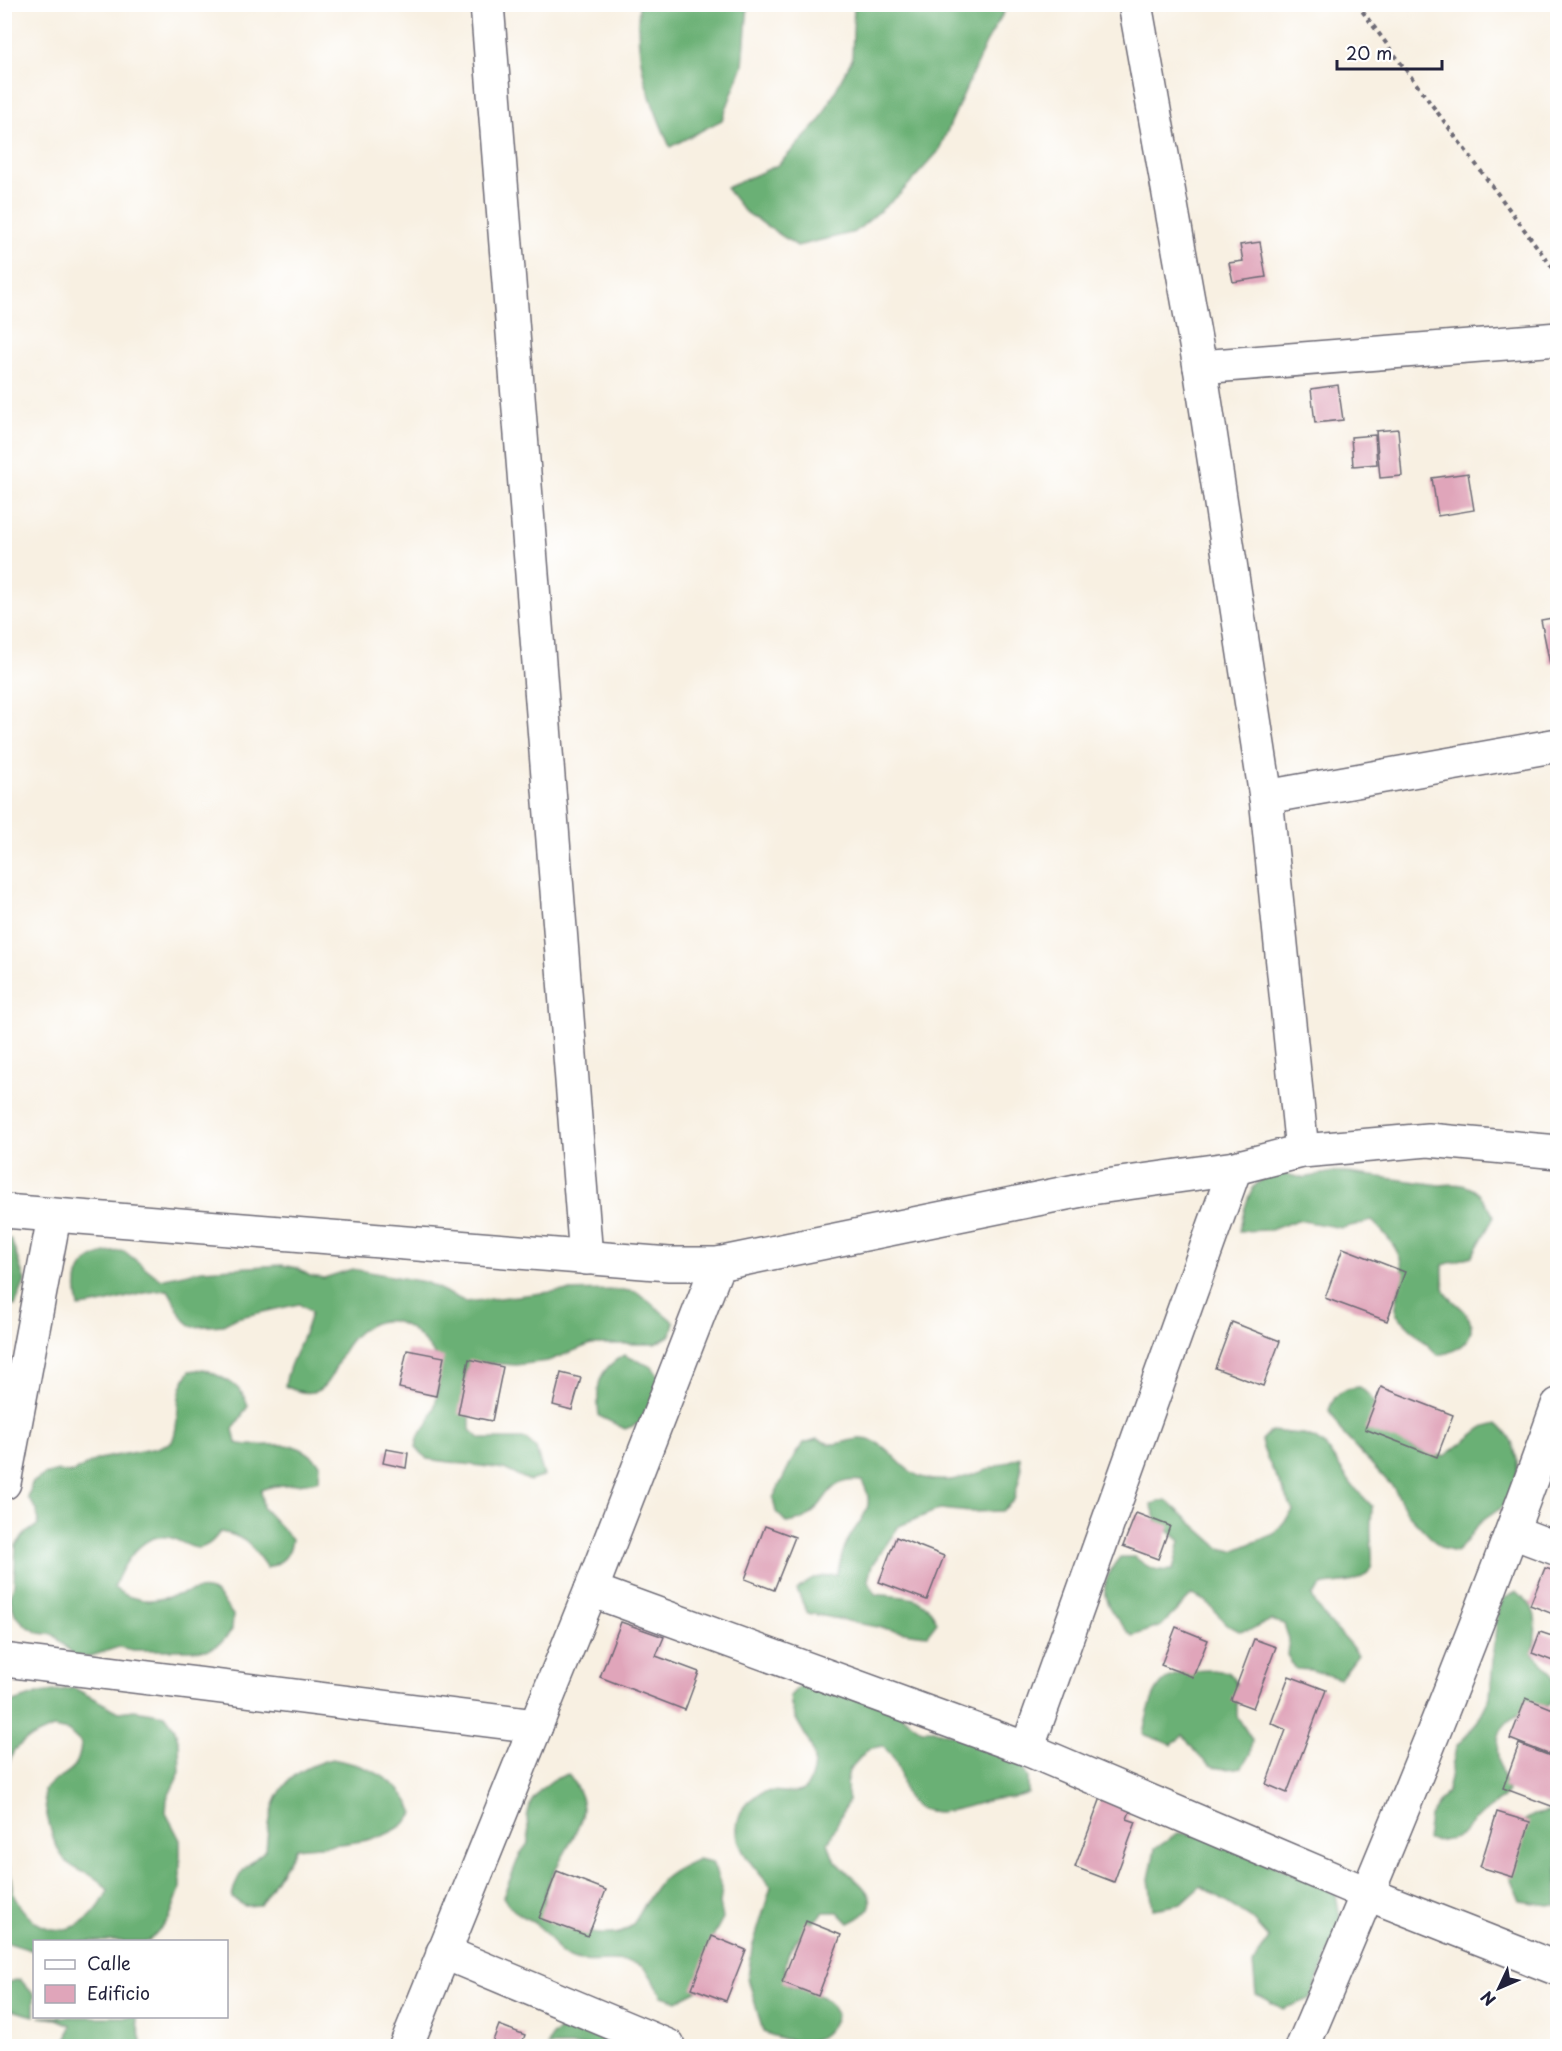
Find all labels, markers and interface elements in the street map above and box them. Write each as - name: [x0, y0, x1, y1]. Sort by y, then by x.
- scale bar: [1337, 33, 1442, 71]
- text: 20 m: [1346, 39, 1392, 66]
- legend: [33, 1940, 228, 2018]
- text: Calle: [87, 1949, 131, 1976]
- north arrow: [1469, 1958, 1529, 2018]
- text: Edificio: [87, 1979, 150, 2006]
- text: N: [1474, 1986, 1501, 2012]

